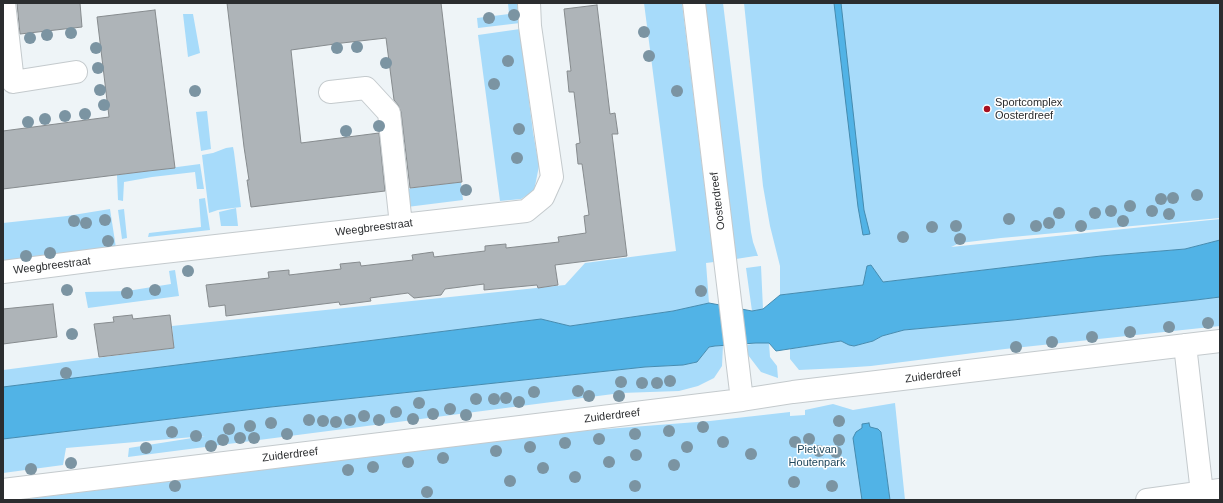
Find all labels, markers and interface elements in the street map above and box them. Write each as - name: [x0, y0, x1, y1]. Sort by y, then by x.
- place label: Sportcomplex Oosterdreef: [995, 96, 1062, 122]
- marker: Sportcomplex Oosterdreef: [982, 104, 992, 114]
- street label: Oosterdreef: [708, 171, 728, 231]
- street label: Weegbreestraat: [334, 217, 414, 239]
- street label: Weegbreestraat: [12, 255, 92, 277]
- street label: Zuiderdreef: [904, 366, 962, 386]
- street label: Zuiderdreef: [583, 406, 641, 426]
- park label: Piet van Houtenpark: [789, 443, 845, 469]
- street label: Zuiderdreef: [261, 445, 319, 465]

